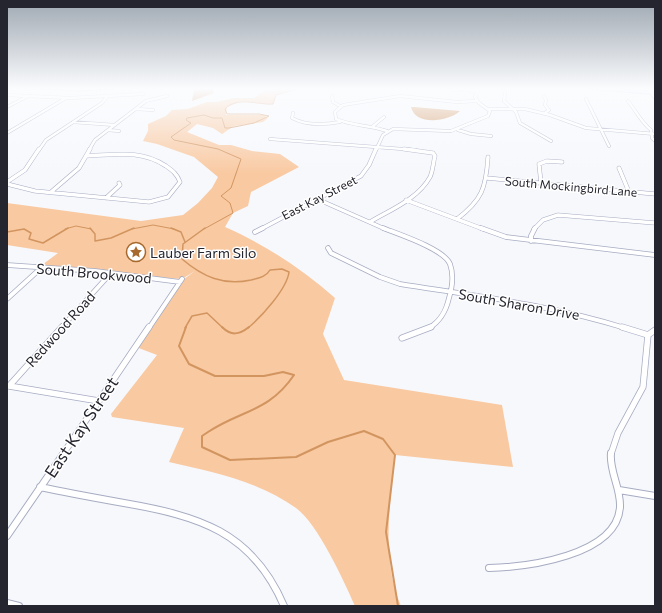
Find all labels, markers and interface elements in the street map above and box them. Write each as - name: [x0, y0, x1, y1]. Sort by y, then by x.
- street label: East Kay Street: [279, 172, 359, 222]
- street label: South Mockingbird Lane: [504, 173, 638, 199]
- place icon: Lauber Farm Silo: [125, 241, 147, 263]
- place label: Lauber Farm Silo: [150, 244, 256, 261]
- street label: South Brookwood: [36, 260, 152, 286]
- street label: South Sharon Drive: [457, 285, 581, 323]
- street label: Redwood Road: [22, 288, 98, 370]
- street label: East Kay Street: [40, 373, 122, 481]

